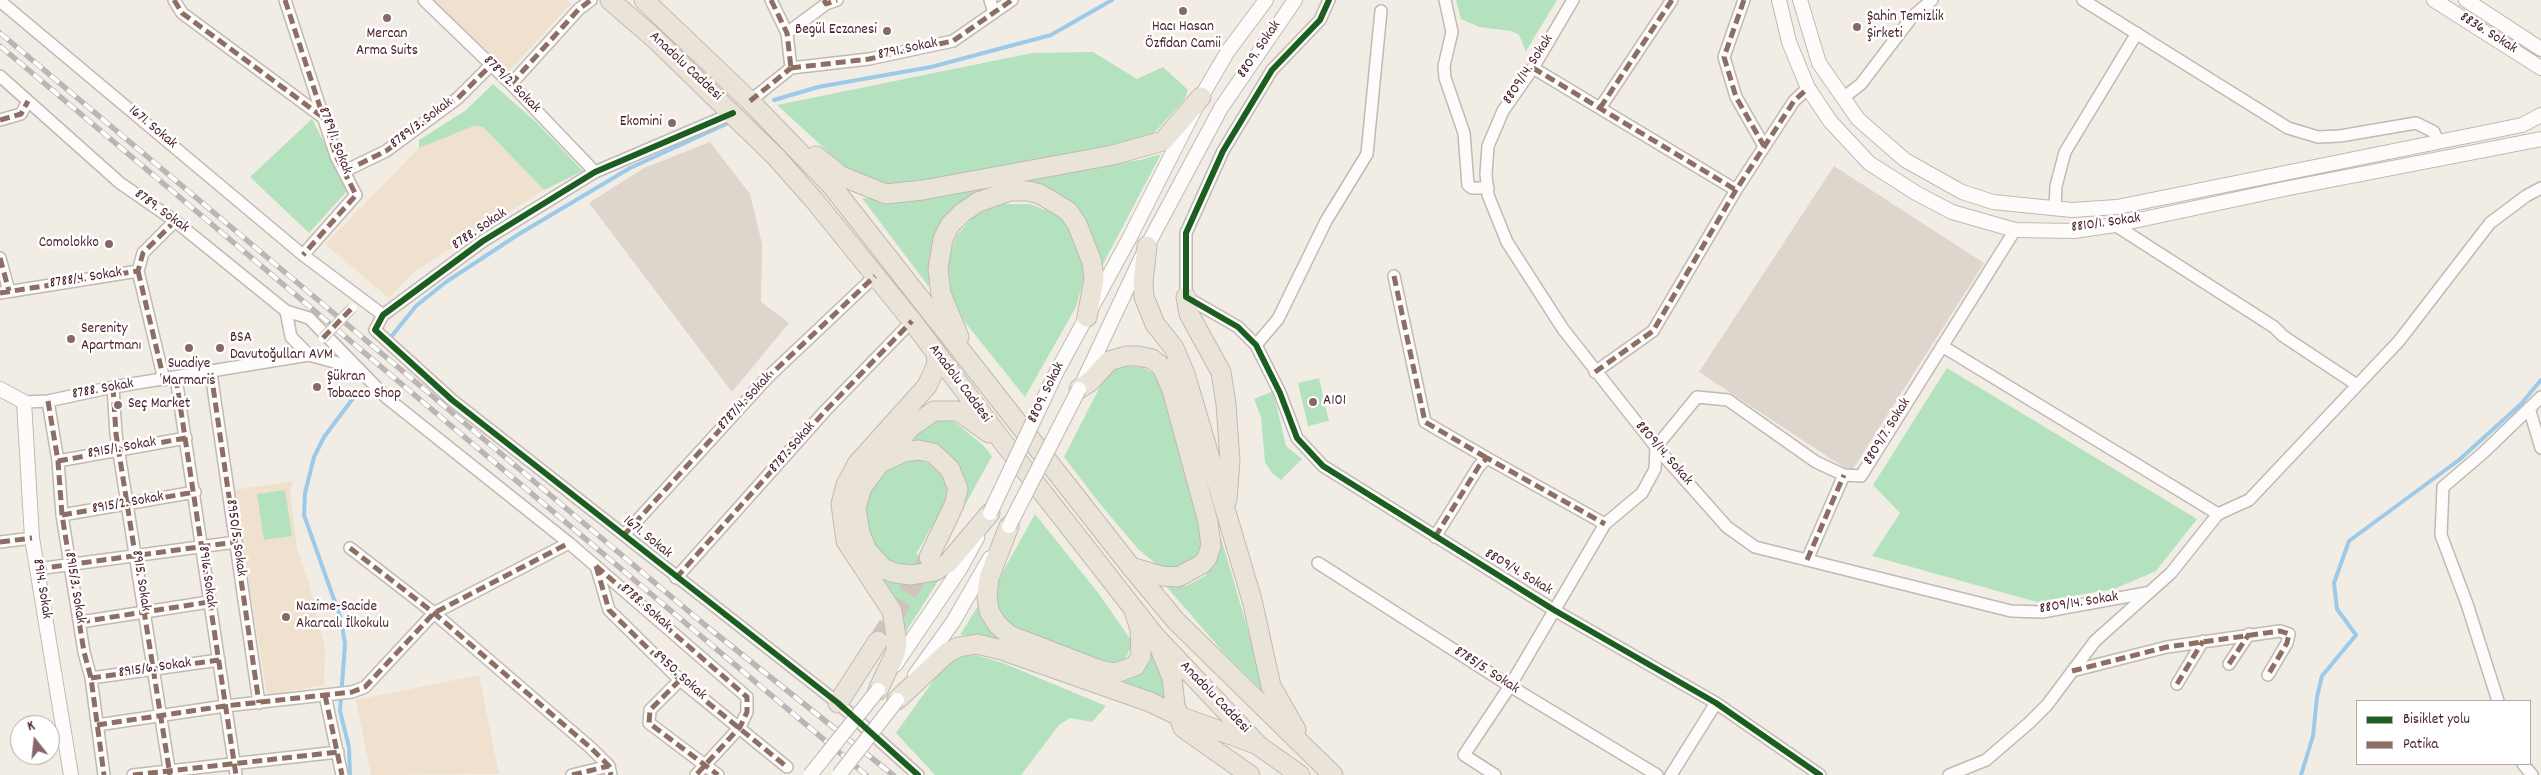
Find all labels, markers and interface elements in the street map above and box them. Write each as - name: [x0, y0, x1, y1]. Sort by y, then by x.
- marker: Hacı Hasan Özfidan Camii: [1177, 5, 1189, 17]
- place label: Şahin Temizlik Şirketi: [1867, 9, 1944, 44]
- street label: 8836. Sokak: [2456, 9, 2520, 59]
- marker: Mercan Arma Suits: [381, 12, 393, 24]
- street label: 8809. Sokak: [1234, 18, 1286, 82]
- place label: Hacı Hasan Özfidan Camii: [1145, 19, 1221, 54]
- marker: Şahin Temizlik Şirketi: [1851, 21, 1863, 33]
- place label: Begül Eczanesi: [795, 22, 877, 40]
- marker: Begül Eczanesi: [881, 25, 893, 37]
- place label: Mercan Arma Suits: [356, 26, 418, 61]
- street label: Anadolu Caddesi: [645, 29, 725, 105]
- street label: 8809/14. Sokak: [1500, 32, 1558, 108]
- street label: 8791. Sokak: [877, 35, 939, 65]
- street label: 8789/2. Sokak: [478, 52, 544, 118]
- street label: 8789/3. Sokak: [387, 95, 457, 153]
- street label: 1671. Sokak: [124, 102, 180, 154]
- street label: 8789/1. Sokak: [313, 105, 355, 177]
- place label: Ekomini: [620, 114, 662, 132]
- marker: Ekomini: [666, 117, 678, 129]
- street label: 8789. Sokak: [130, 186, 192, 238]
- street label: 8788. Sokak: [449, 205, 511, 255]
- street label: 8810/1. Sokak: [2070, 210, 2142, 238]
- place label: Comolokko: [39, 235, 99, 253]
- marker: Comolokko: [103, 238, 115, 250]
- street label: 8788/4. Sokak: [49, 264, 123, 294]
- place label: Serenity Apartmanı: [81, 321, 141, 356]
- place label: BSA Davutoğulları AVM: [230, 330, 333, 365]
- marker: Serenity Apartmanı: [65, 333, 77, 345]
- street label: Anadolu Caddesi: [924, 341, 994, 427]
- marker: Suadiye Marmaris: [183, 342, 195, 354]
- marker: BSA Davutoğulları AVM: [214, 342, 226, 354]
- place label: Suadiye Marmaris: [162, 356, 216, 391]
- street label: 8809. Sokak: [1025, 360, 1069, 426]
- place label: Şükran Tobacco Shop: [327, 369, 401, 404]
- street label: 8787/4. Sokak: [715, 369, 777, 435]
- street label: 8788. Sokak: [71, 376, 135, 404]
- marker: Şükran Tobacco Shop: [311, 381, 323, 393]
- place label: A101: [1323, 393, 1346, 411]
- street label: 8809/7. Sokak: [1860, 395, 1916, 469]
- place label: Seç Market: [128, 396, 190, 414]
- marker: A101: [1307, 396, 1319, 408]
- marker: Seç Market: [112, 399, 124, 411]
- street label: 8809/14. Sokak: [1630, 418, 1696, 490]
- street label: 8787. Sokak: [766, 419, 820, 477]
- street label: 8915/1. Sokak: [86, 434, 158, 464]
- street label: 8915/2. Sokak: [91, 489, 165, 519]
- street label: 8950/5. Sokak: [221, 498, 249, 578]
- street label: 1671. Sokak: [619, 513, 675, 563]
- street label: 8916. Sokak: [193, 545, 219, 609]
- street label: 8809/4. Sokak: [1481, 546, 1555, 600]
- street label: 8915. Sokak: [126, 549, 154, 613]
- street label: 8915/3. Sokak: [59, 551, 89, 625]
- street label: 8914. Sokak: [27, 557, 55, 621]
- street label: 8788. Sokak: [616, 581, 674, 635]
- street label: 8809/14. Sokak: [2038, 589, 2120, 619]
- place label: Nazime-Sacide Akarcalı İlkokulu: [296, 599, 389, 634]
- marker: Nazime-Sacide Akarcalı İlkokulu: [280, 611, 292, 623]
- street label: 8785/5. Sokak: [1450, 643, 1522, 699]
- street label: 8950. Sokak: [648, 647, 710, 705]
- street label: 8915/6. Sokak: [117, 655, 193, 683]
- street label: Anadolu Caddesi: [1175, 658, 1253, 738]
- legend: [2356, 700, 2531, 765]
- text: Bisiklet yolu: [2403, 709, 2470, 731]
- north arrow: [10, 715, 60, 765]
- text: K: [25, 716, 37, 737]
- text: Patika: [2403, 734, 2438, 756]

